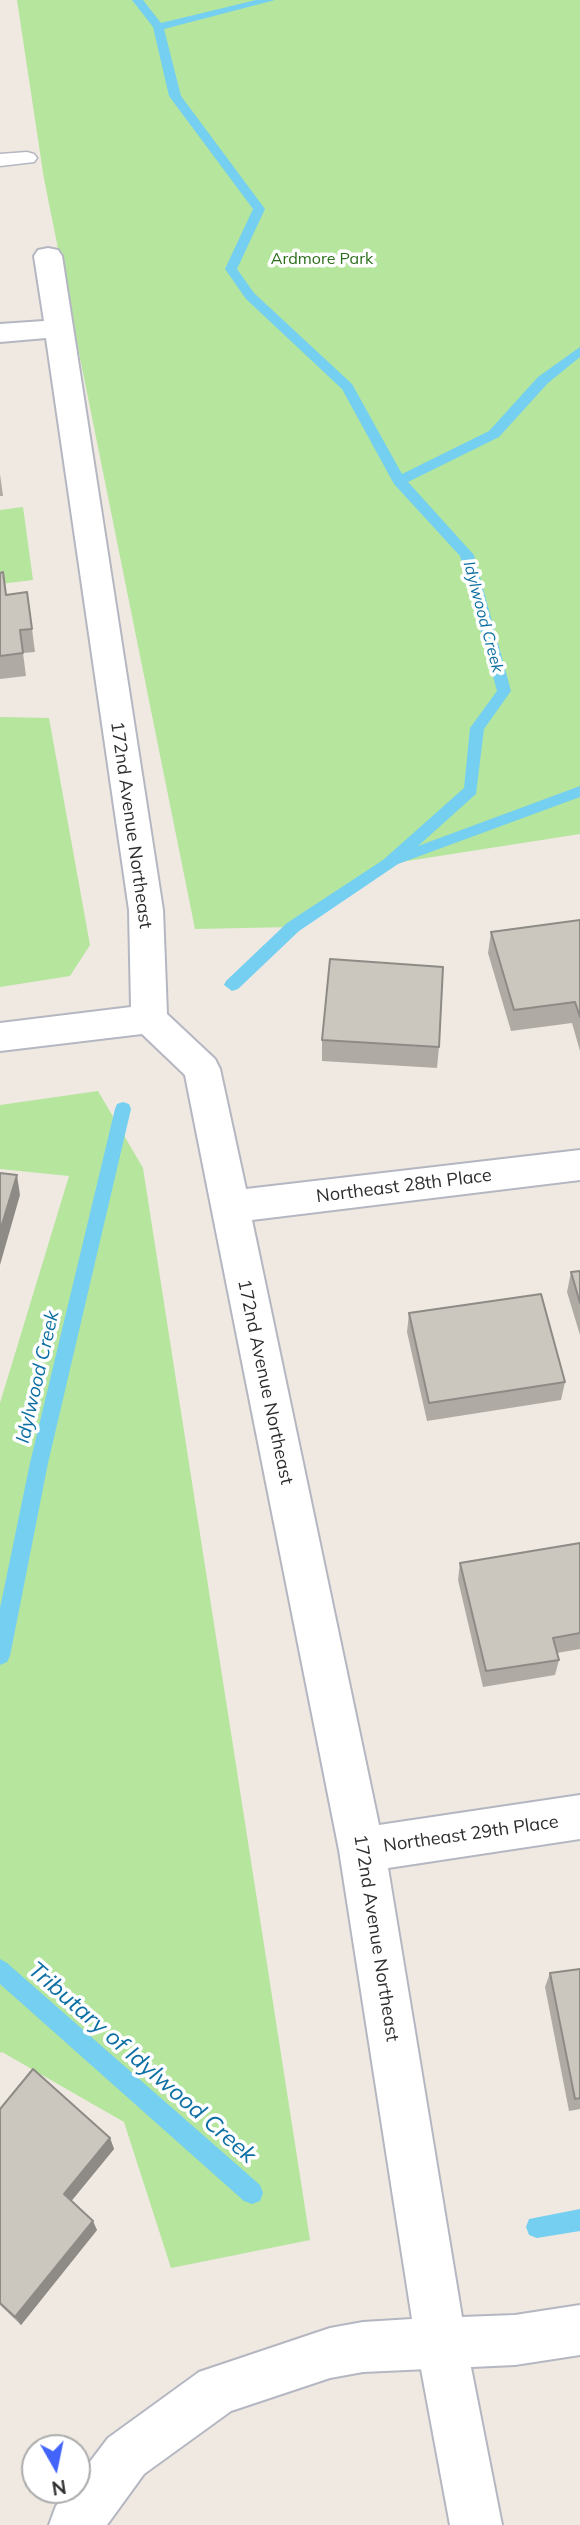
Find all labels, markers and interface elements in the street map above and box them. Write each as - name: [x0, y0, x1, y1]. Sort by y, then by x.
- park label: Ardmore Park: [271, 249, 373, 269]
- water label: Idylwood Creek: [459, 559, 507, 675]
- street label: 172nd Avenue Northeast: [106, 720, 156, 930]
- street label: Northeast 28th Place: [315, 1165, 493, 1207]
- street label: 172nd Avenue Northeast: [233, 1277, 297, 1487]
- water label: Idylwood Creek: [12, 1308, 64, 1446]
- street label: Northeast 29th Place: [382, 1811, 560, 1857]
- street label: 172nd Avenue Northeast: [349, 1833, 403, 2043]
- water label: Tributary of Idylwood Creek: [22, 1956, 262, 2170]
- north arrow: [21, 2434, 91, 2504]
- text: N: [50, 2475, 68, 2501]

